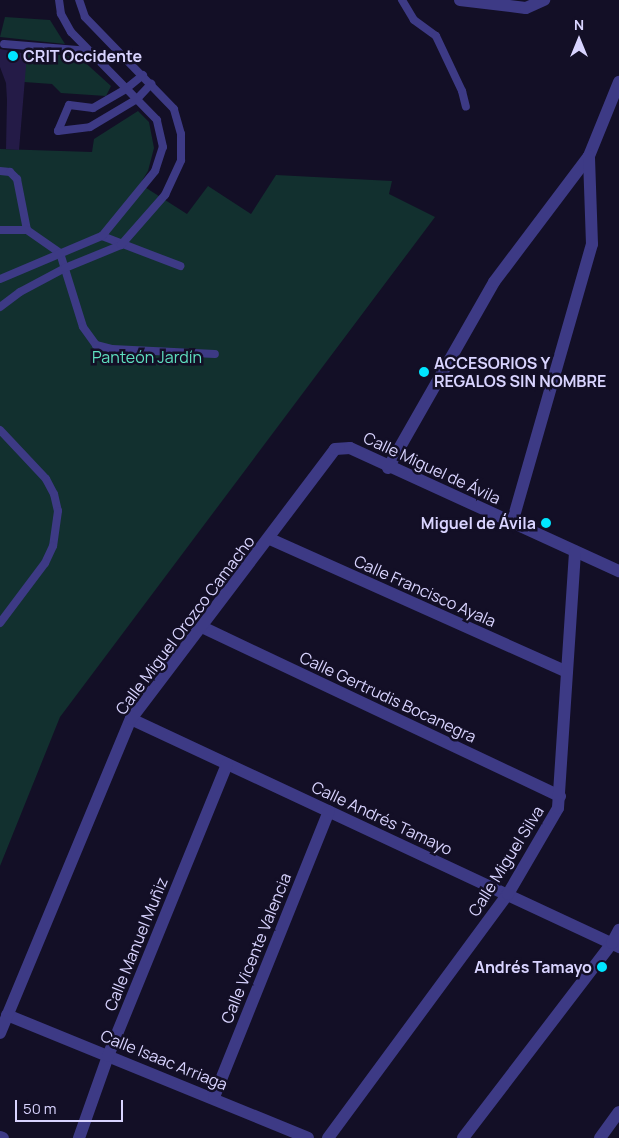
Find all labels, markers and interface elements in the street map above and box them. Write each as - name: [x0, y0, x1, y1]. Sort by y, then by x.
- north arrow: [554, 15, 604, 65]
- text: N: [574, 15, 584, 34]
- place label: CRIT Occidente: [23, 46, 143, 66]
- marker: CRIT Occidente: [7, 50, 19, 62]
- park label: Panteón Jardín: [92, 347, 202, 367]
- place label: ACCESORIOS Y REGALOS SIN NOMBRE: [434, 353, 606, 391]
- marker: ACCESORIOS Y REGALOS SIN NOMBRE: [418, 366, 430, 378]
- street label: Calle Miguel de Ávila: [361, 428, 503, 508]
- place label: Miguel de Ávila: [421, 513, 536, 533]
- marker: Miguel de Ávila: [540, 517, 552, 529]
- street label: Calle Miguel Orozco Camacho: [111, 532, 259, 718]
- street label: Calle Francisco Ayala: [351, 551, 499, 631]
- street label: Calle Gertrudis Bocanegra: [297, 648, 479, 746]
- street label: Calle Andrés Tamayo: [309, 777, 455, 859]
- street label: Calle Miguel Silva: [464, 802, 548, 920]
- street label: Calle Vicente Valencia: [217, 870, 295, 1026]
- street label: Calle Manuel Muñiz: [100, 874, 172, 1014]
- place label: Andrés Tamayo: [474, 957, 592, 977]
- marker: Andrés Tamayo: [596, 961, 608, 973]
- street label: Calle Isaac Arriaga: [98, 1026, 230, 1094]
- scale bar: [18, 1090, 125, 1122]
- text: 50 m: [23, 1098, 57, 1119]

